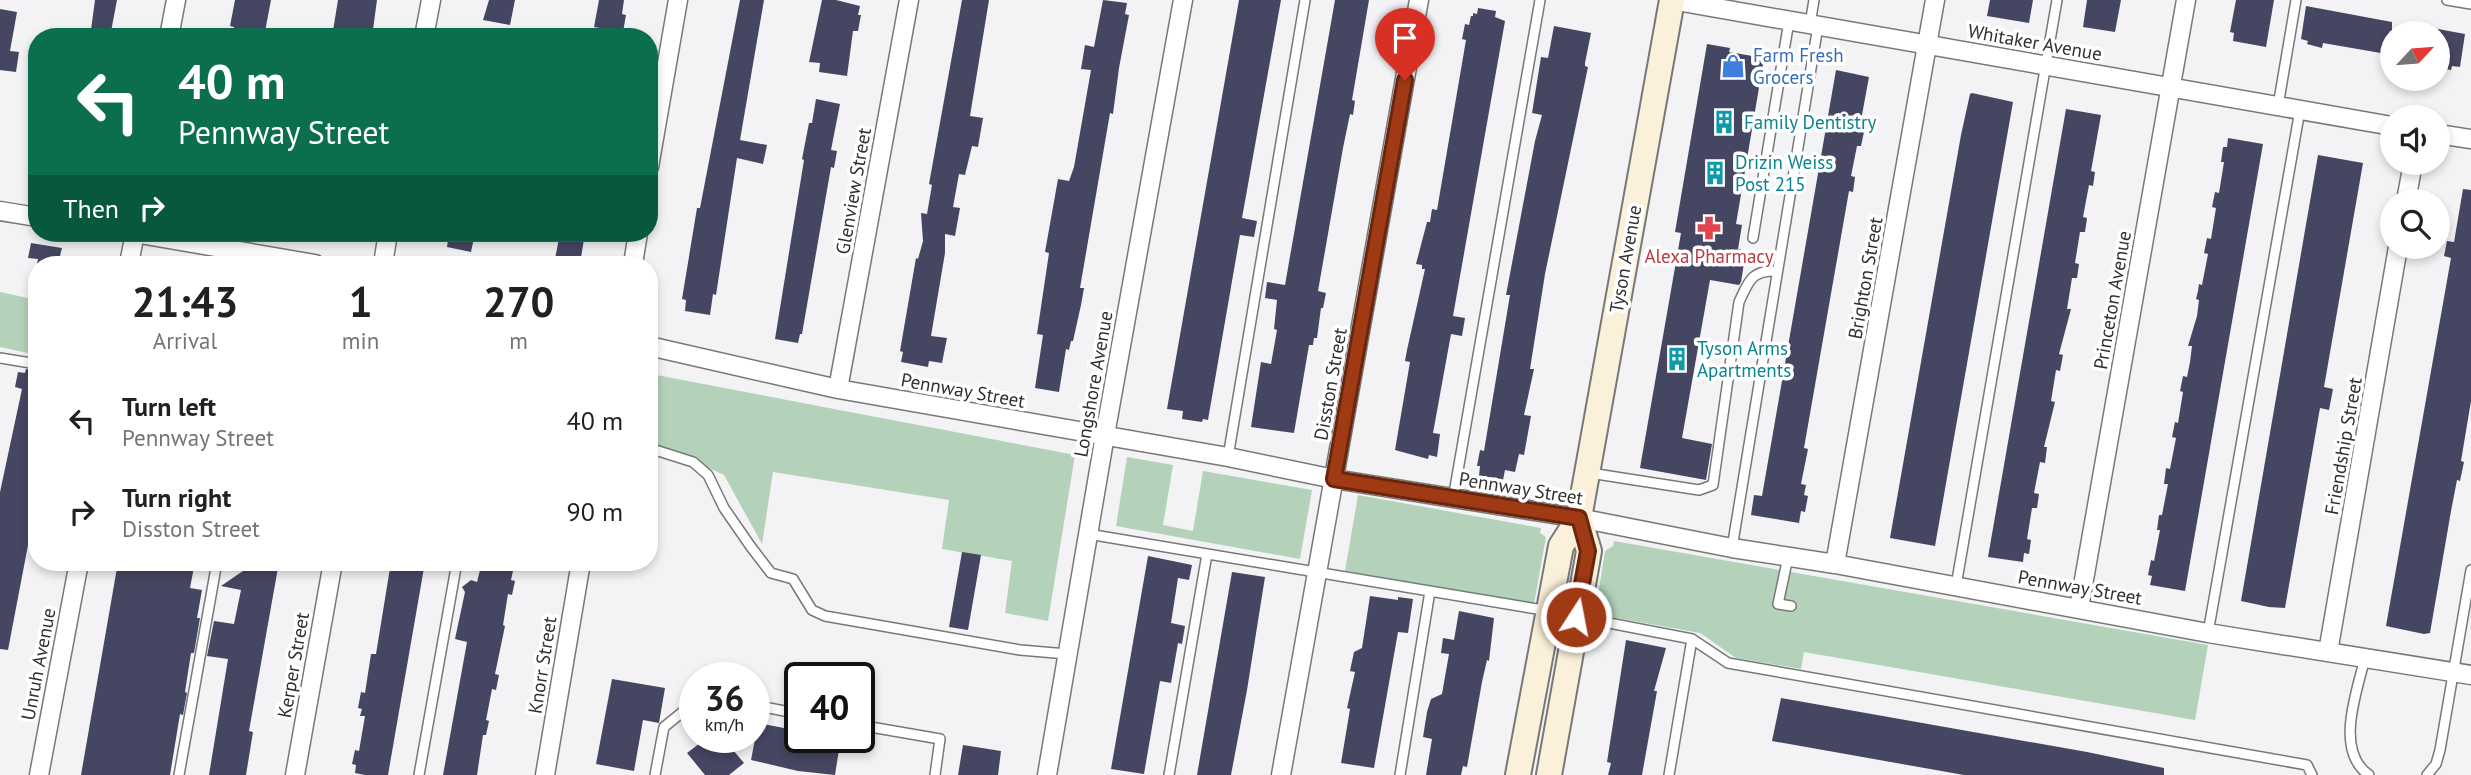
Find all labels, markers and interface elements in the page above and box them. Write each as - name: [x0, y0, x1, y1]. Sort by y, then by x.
- pin: [1375, 8, 1435, 80]
- street label: Whitaker Avenue: [1966, 18, 2104, 66]
- icon: arrive: [1386, 19, 1424, 57]
- north arrow: [2380, 21, 2450, 91]
- map controls: [2380, 21, 2450, 259]
- place label: Farm Fresh Grocers: [1753, 43, 1844, 89]
- text: 40 m: [178, 49, 285, 113]
- shop icon: Farm Fresh Grocers: [1719, 52, 1747, 80]
- icon: left: [63, 56, 154, 147]
- button: sound: [2380, 105, 2450, 175]
- building icon: Family Dentistry: [1710, 108, 1738, 136]
- place label: Family Dentistry: [1744, 110, 1876, 134]
- text: Pennway Street: [178, 111, 389, 153]
- street label: Glenview Street: [830, 125, 876, 256]
- place label: Drizin Weiss Post 215: [1735, 150, 1833, 196]
- building icon: Drizin Weiss Post 215: [1701, 159, 1729, 187]
- icon: right: [133, 189, 171, 227]
- button: search: [2380, 189, 2450, 259]
- text: Then: [63, 192, 119, 225]
- street label: Tyson Avenue: [1604, 203, 1646, 315]
- pharmacy icon: Alexa Pharmacy: [1695, 214, 1723, 242]
- street label: Brighton Street: [1842, 214, 1888, 341]
- street label: Princeton Avenue: [2088, 229, 2136, 371]
- place label: Alexa Pharmacy: [1644, 244, 1774, 268]
- text: 21:43: [132, 274, 238, 329]
- text: 1: [349, 274, 372, 329]
- text: 270: [483, 274, 554, 329]
- street label: Longshore Avenue: [1068, 309, 1118, 459]
- street label: Disston Street: [1308, 325, 1352, 442]
- text: Arrival: [153, 326, 217, 355]
- text: min: [342, 326, 379, 355]
- text: m: [509, 326, 528, 355]
- place label: Tyson Arms Apartments: [1697, 336, 1791, 382]
- building icon: Tyson Arms Apartments: [1663, 345, 1691, 373]
- street label: Pennway Street: [899, 367, 1027, 413]
- street label: Friendship Street: [2319, 375, 2367, 517]
- text: Turn left: [122, 390, 216, 423]
- icon: left: [63, 402, 101, 440]
- text: 40 m: [567, 404, 623, 437]
- text: Pennway Street: [122, 423, 274, 452]
- street label: Pennway Street: [1457, 466, 1585, 510]
- text: Turn right: [122, 481, 231, 514]
- icon: right: [63, 493, 101, 531]
- text: 90 m: [567, 495, 623, 528]
- text: Disston Street: [122, 514, 260, 543]
- street label: Pennway Street: [2016, 564, 2144, 610]
- position arrow: [1539, 580, 1613, 654]
- street label: Unruh Avenue: [15, 606, 61, 722]
- street label: Kerper Street: [272, 610, 314, 720]
- street label: Knorr Street: [522, 614, 562, 715]
- speed limit sign: 40: [784, 662, 875, 753]
- text: 36: [705, 675, 744, 721]
- text: km/h: [705, 713, 744, 736]

